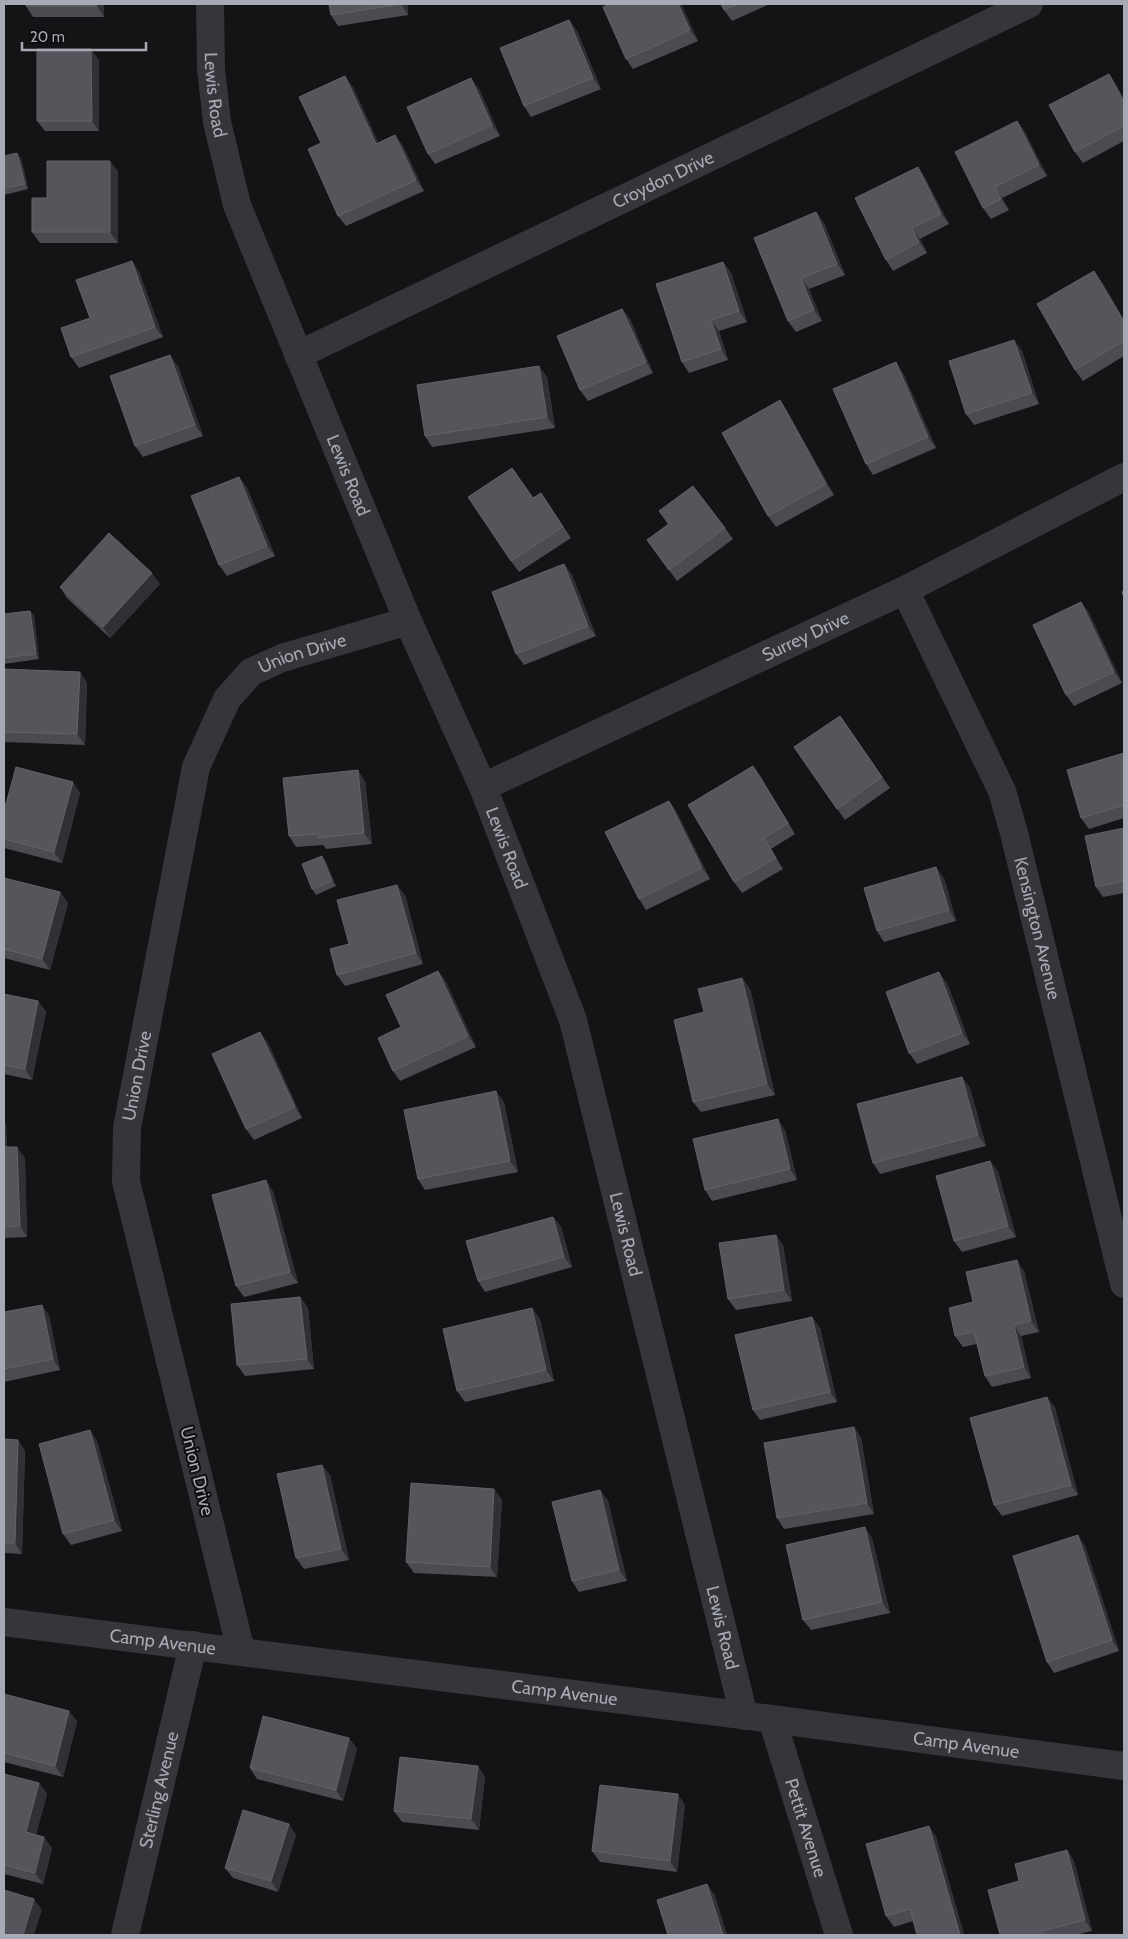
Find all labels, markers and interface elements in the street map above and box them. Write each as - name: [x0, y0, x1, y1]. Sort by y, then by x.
- scale bar: [22, 20, 146, 52]
- text: 20 m: [30, 28, 65, 46]
- street label: Lewis Road: [200, 52, 231, 140]
- street label: Croydon Drive: [609, 146, 717, 213]
- street label: Lewis Road: [322, 432, 375, 519]
- street label: Surrey Drive: [758, 607, 853, 666]
- street label: Union Drive: [255, 629, 349, 678]
- street label: Lewis Road: [481, 804, 532, 892]
- street label: Kensington Avenue: [1009, 855, 1065, 1002]
- street label: Union Drive: [118, 1029, 156, 1123]
- street label: Lewis Road: [605, 1190, 647, 1278]
- street label: Union Drive: [175, 1424, 219, 1518]
- street label: Lewis Road: [701, 1583, 743, 1672]
- street label: Camp Avenue: [108, 1624, 217, 1660]
- street label: Camp Avenue: [510, 1675, 619, 1710]
- street label: Camp Avenue: [912, 1727, 1021, 1763]
- street label: Sterling Avenue: [135, 1729, 183, 1851]
- street label: Pettit Avenue: [780, 1776, 831, 1880]

